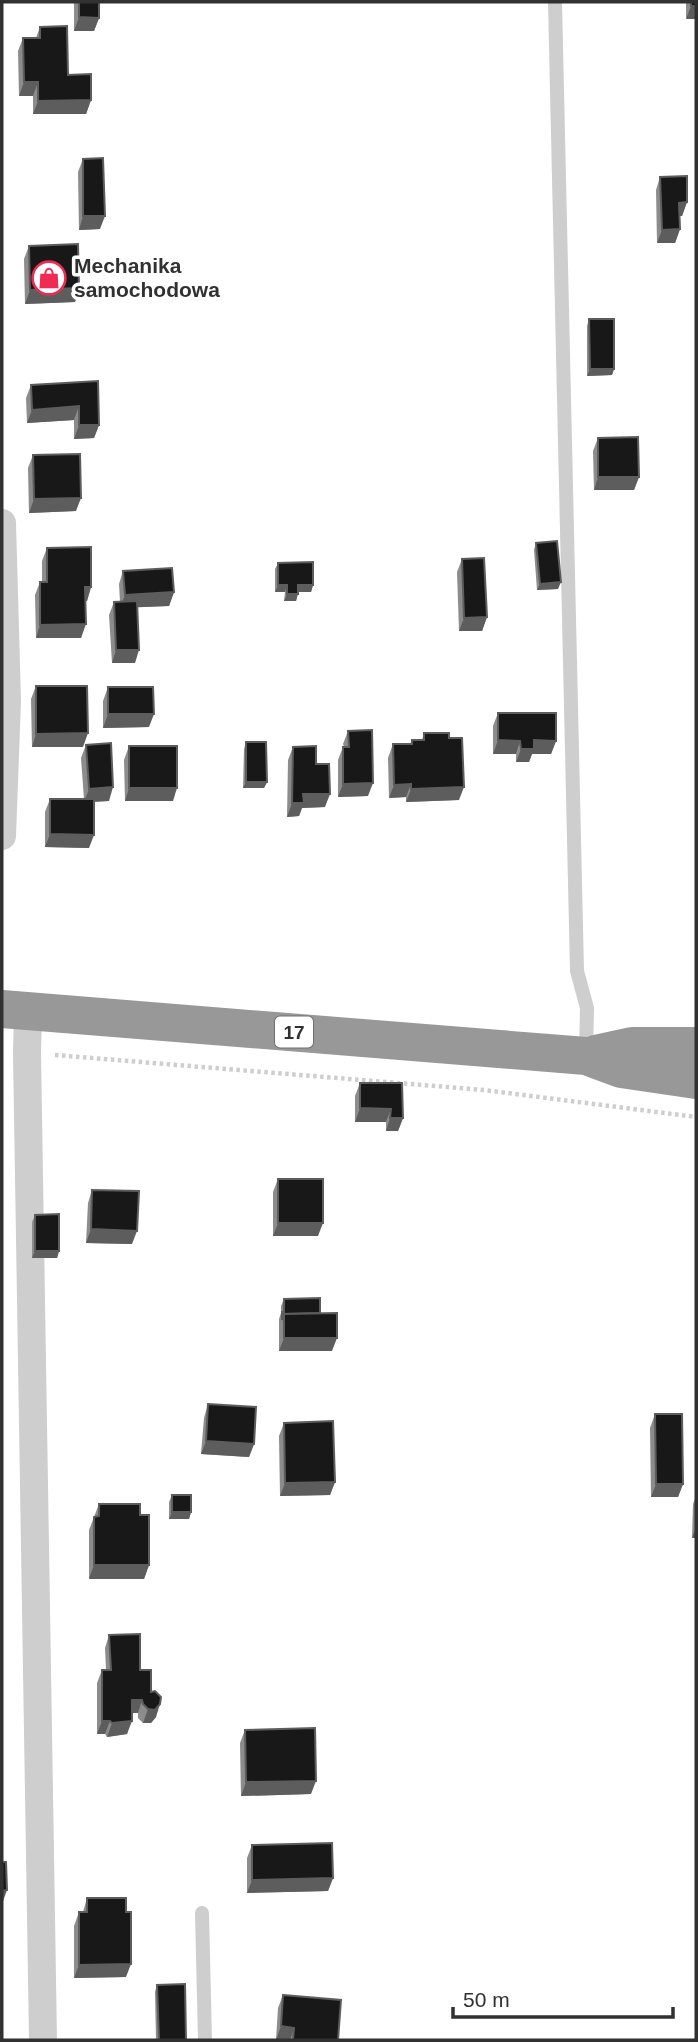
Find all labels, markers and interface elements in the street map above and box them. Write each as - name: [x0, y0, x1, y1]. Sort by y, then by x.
- place label: Mechanika samochodowa: [74, 254, 220, 301]
- shop icon: Mechanika samochodowa: [30, 259, 68, 297]
- road number: 17: [275, 1016, 313, 1048]
- scale bar: [453, 1976, 674, 2020]
- text: 50 m: [463, 1988, 510, 2011]

